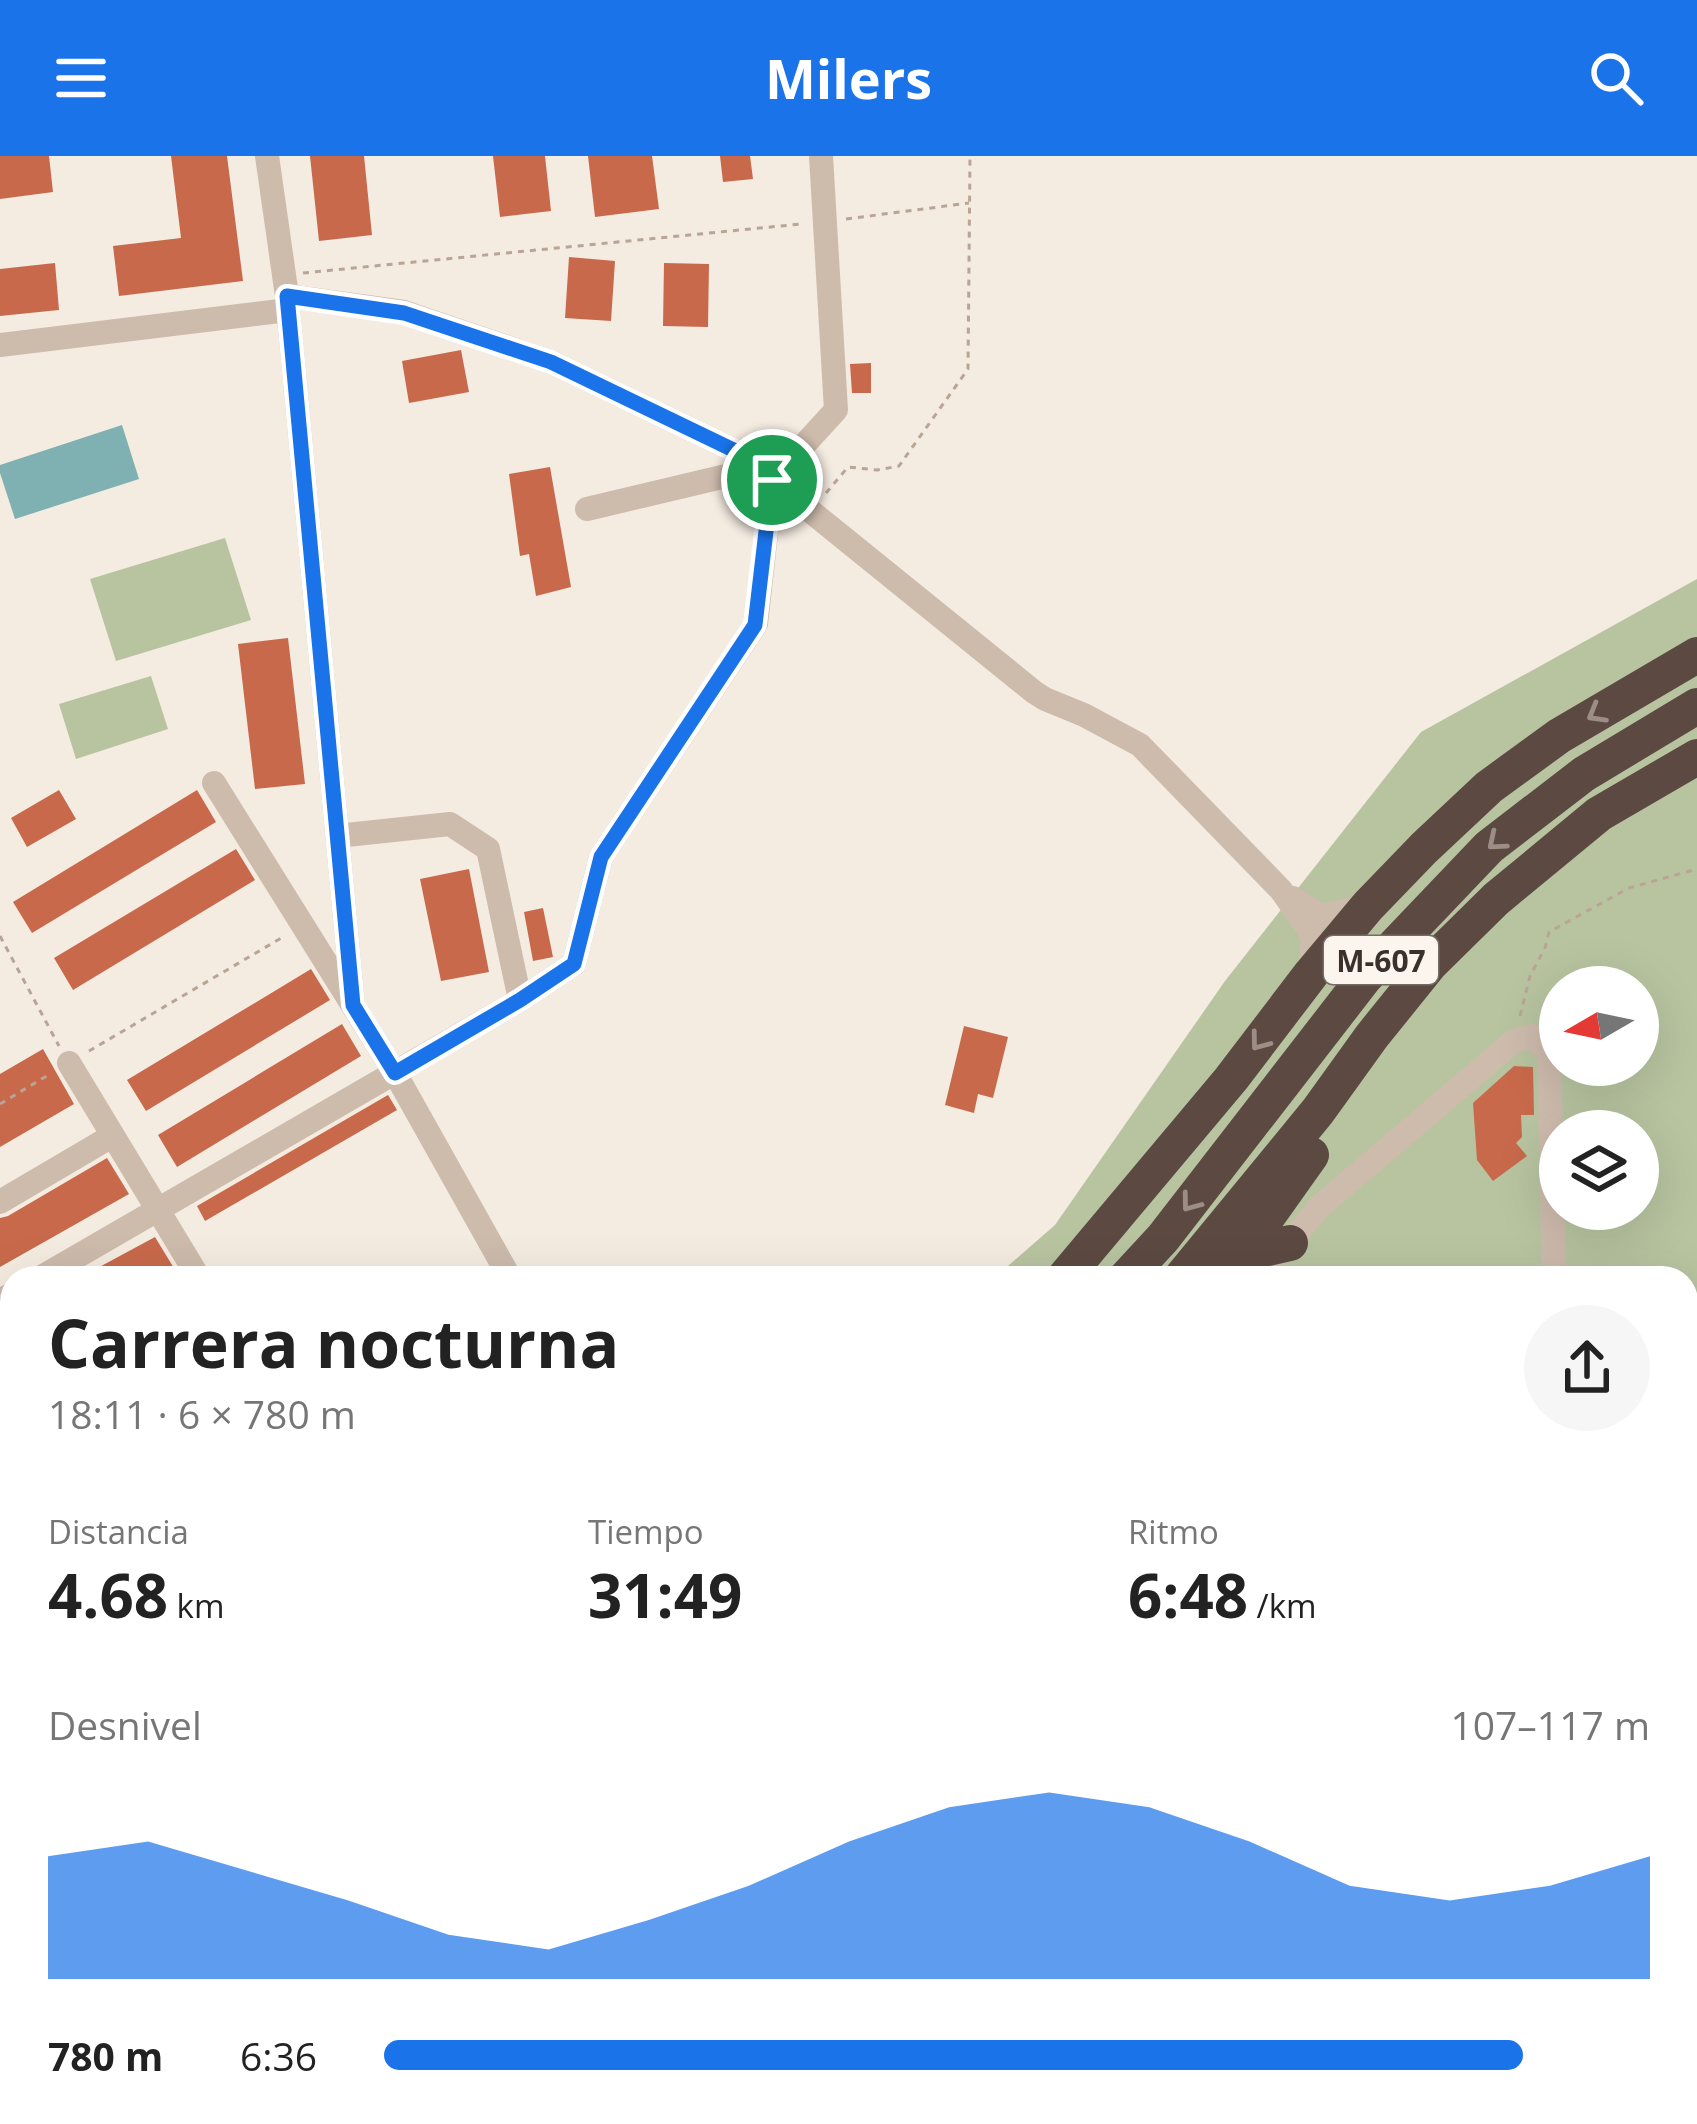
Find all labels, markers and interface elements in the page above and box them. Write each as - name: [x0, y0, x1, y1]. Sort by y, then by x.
- text: Milers: [765, 41, 932, 115]
- icon: menu: [48, 45, 114, 111]
- icon: search: [1583, 45, 1649, 111]
- pin: [721, 429, 823, 531]
- icon: arrive: [739, 447, 805, 513]
- one-way arrow: [1587, 700, 1609, 722]
- one-way arrow: [1488, 828, 1510, 850]
- road number: M-607: [1324, 936, 1438, 984]
- north arrow: [1539, 966, 1659, 1086]
- map controls: [1539, 966, 1659, 1230]
- one-way arrow: [1252, 1029, 1273, 1051]
- button: layers: [1539, 1110, 1659, 1230]
- one-way arrow: [1183, 1189, 1204, 1211]
- text: Carrera nocturna: [48, 1297, 619, 1387]
- button: share: [1524, 1305, 1650, 1431]
- text: 18:11 · 6 × 780 m: [48, 1387, 356, 1440]
- text: Distancia: [48, 1509, 189, 1554]
- text: Tiempo: [588, 1509, 704, 1554]
- text: Ritmo: [1128, 1509, 1219, 1554]
- text: 4.68: [48, 1554, 168, 1636]
- text: 31:49: [588, 1554, 742, 1636]
- text: 6:48: [1128, 1554, 1248, 1636]
- text: km: [168, 1583, 225, 1628]
- text: /km: [1248, 1583, 1317, 1628]
- text: Desnivel: [48, 1698, 202, 1751]
- text: 107–117 m: [1450, 1698, 1650, 1751]
- text: 780 m: [48, 2029, 163, 2082]
- text: 6:36: [240, 2029, 317, 2082]

